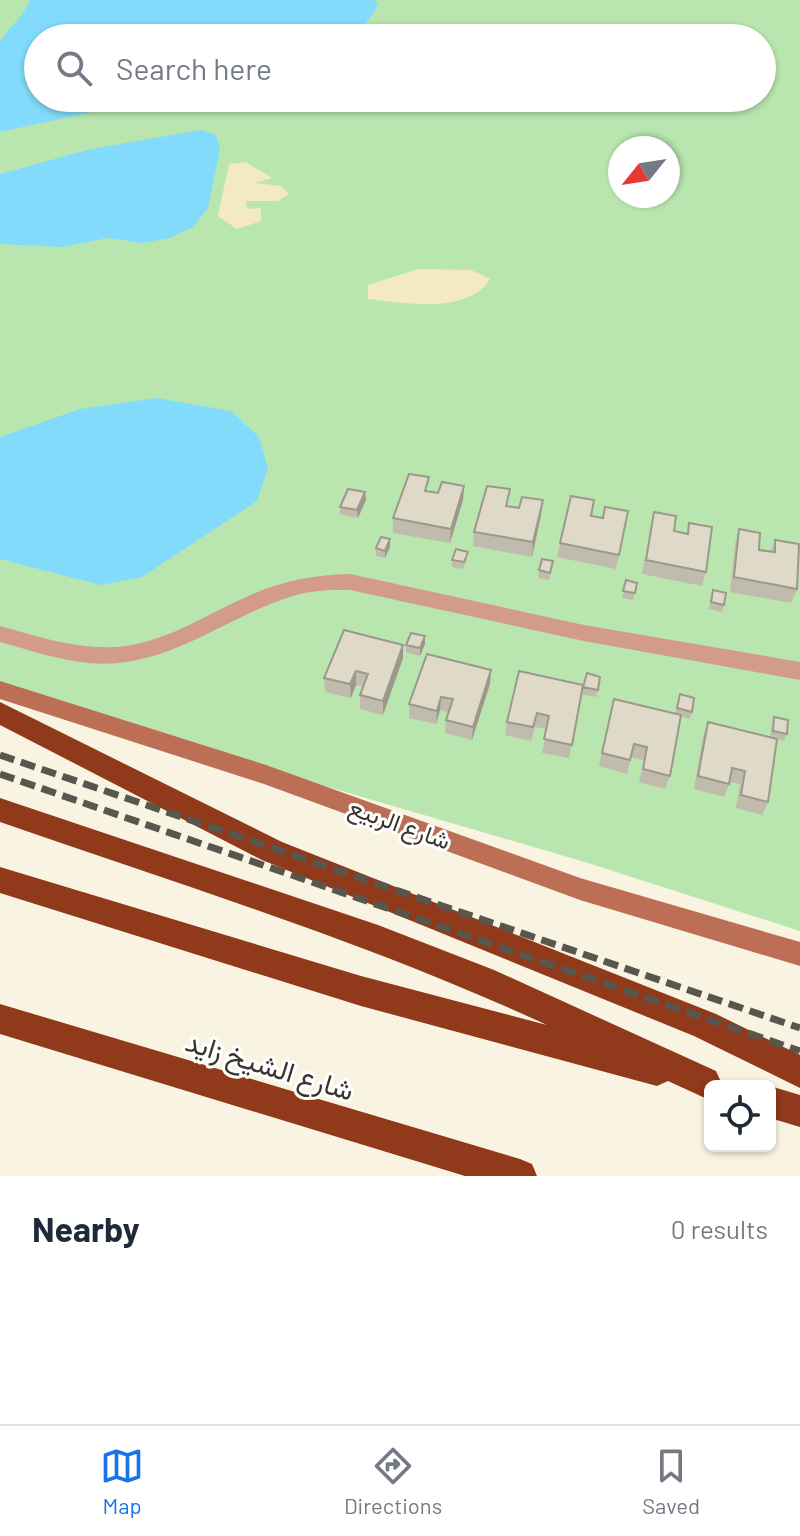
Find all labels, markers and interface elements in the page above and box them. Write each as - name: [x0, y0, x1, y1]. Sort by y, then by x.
- search box: [24, 24, 776, 112]
- icon: search: [52, 46, 96, 90]
- text: Search here: [116, 50, 272, 86]
- north arrow: [608, 136, 680, 208]
- street label: شارع الربيع: [344, 791, 455, 858]
- street label: شارع الشيخ زايد: [180, 1023, 358, 1111]
- map controls: [704, 1080, 776, 1152]
- button: locate: [704, 1080, 776, 1152]
- text: Nearby: [32, 1208, 140, 1249]
- text: 0 results: [671, 1213, 768, 1244]
- tab: Map: [100, 1444, 144, 1518]
- tab: Directions: [344, 1444, 442, 1518]
- tab: Saved: [642, 1444, 700, 1518]

